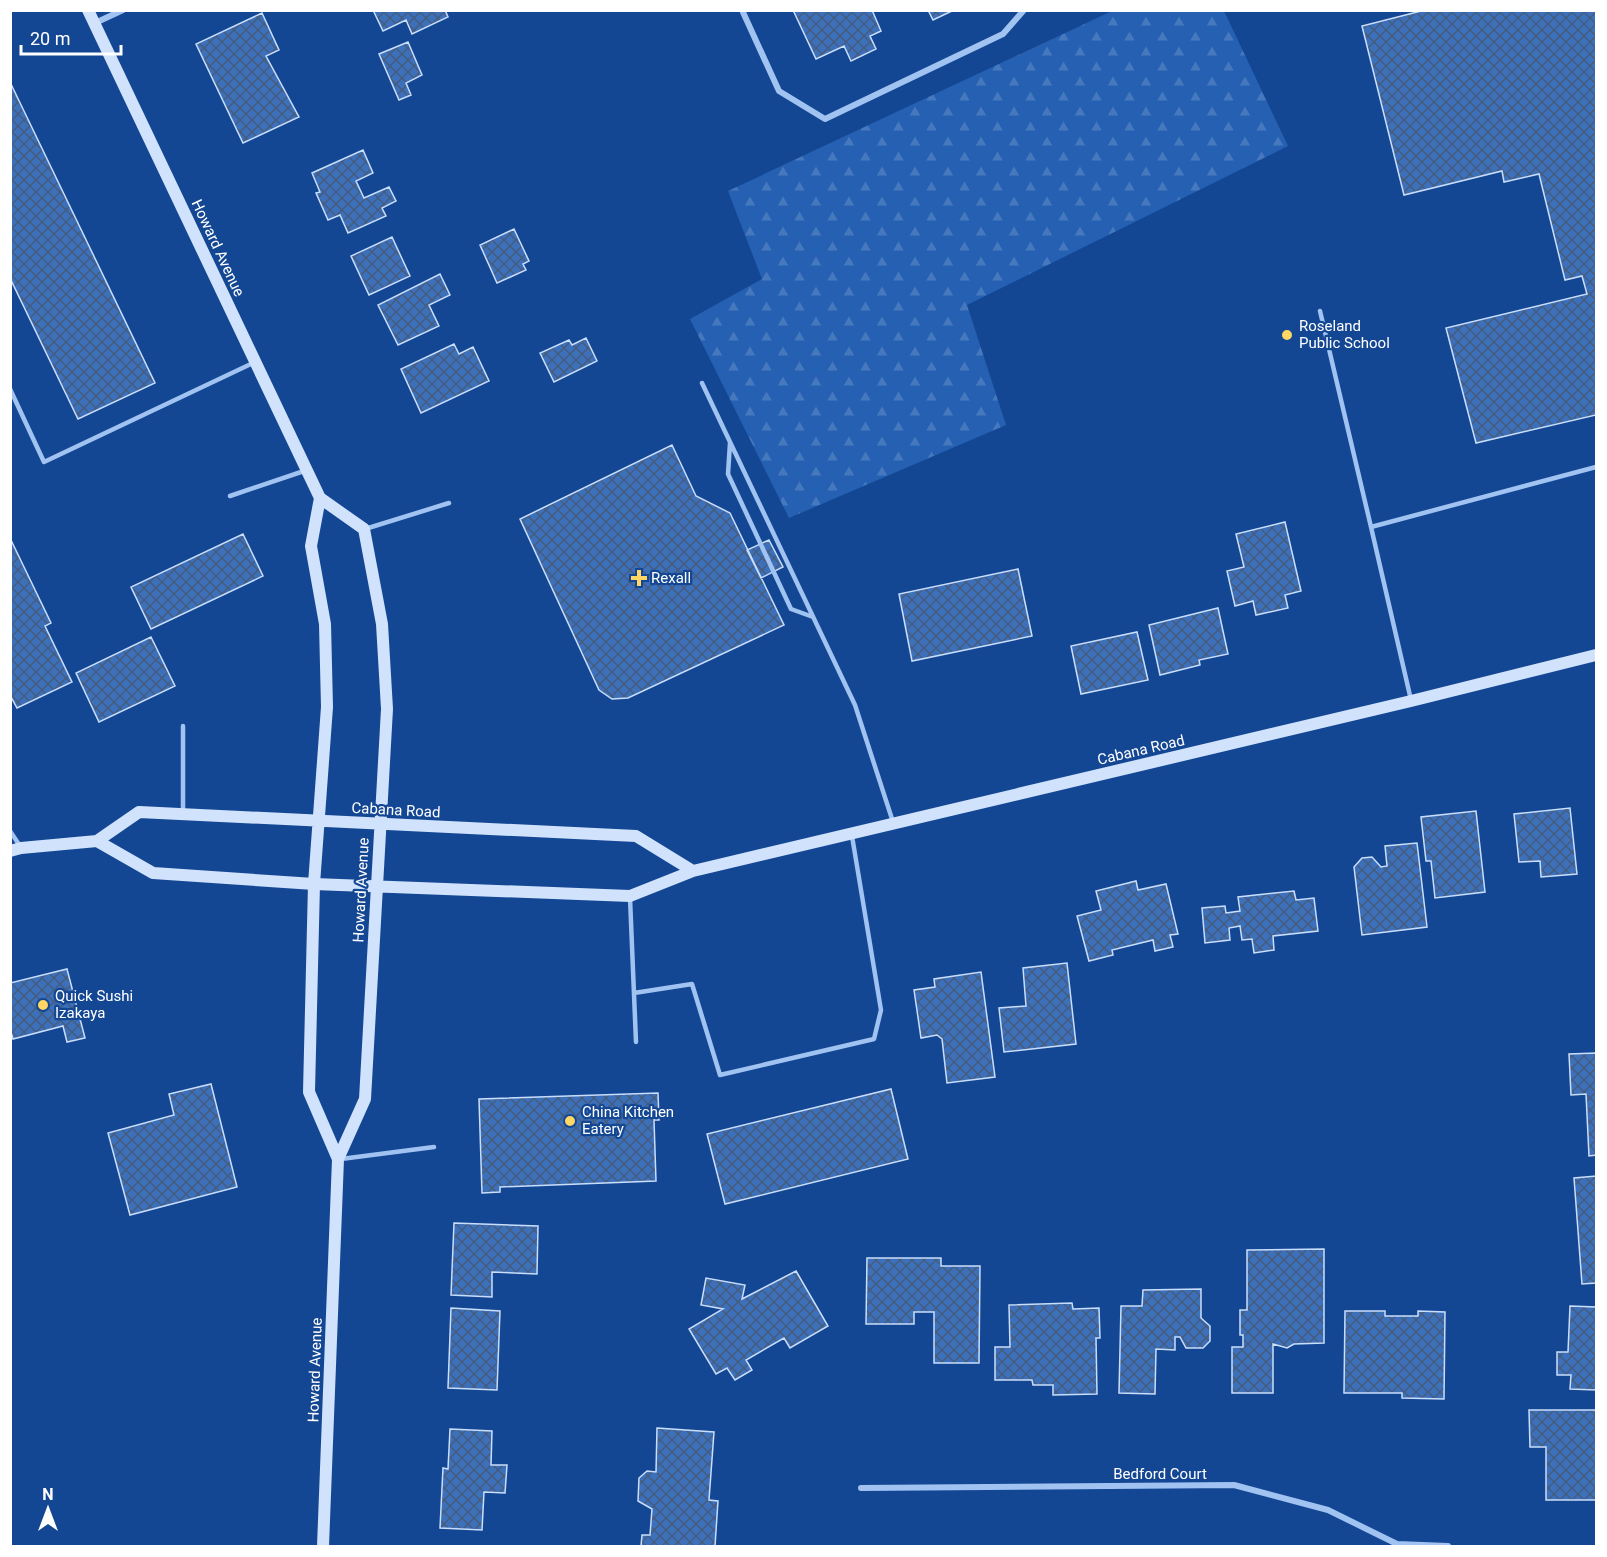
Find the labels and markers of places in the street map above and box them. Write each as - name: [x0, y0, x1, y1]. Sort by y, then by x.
- place label: Roseland Public School: [1299, 317, 1390, 352]
- marker: Roseland Public School: [1280, 328, 1294, 342]
- place label: Rexall: [651, 569, 691, 587]
- marker: Rexall: [632, 571, 646, 585]
- place label: Quick Sushi Izakaya: [55, 987, 133, 1022]
- marker: Quick Sushi Izakaya: [36, 998, 50, 1012]
- place label: China Kitchen Eatery: [582, 1103, 674, 1138]
- marker: China Kitchen Eatery: [563, 1114, 577, 1128]

